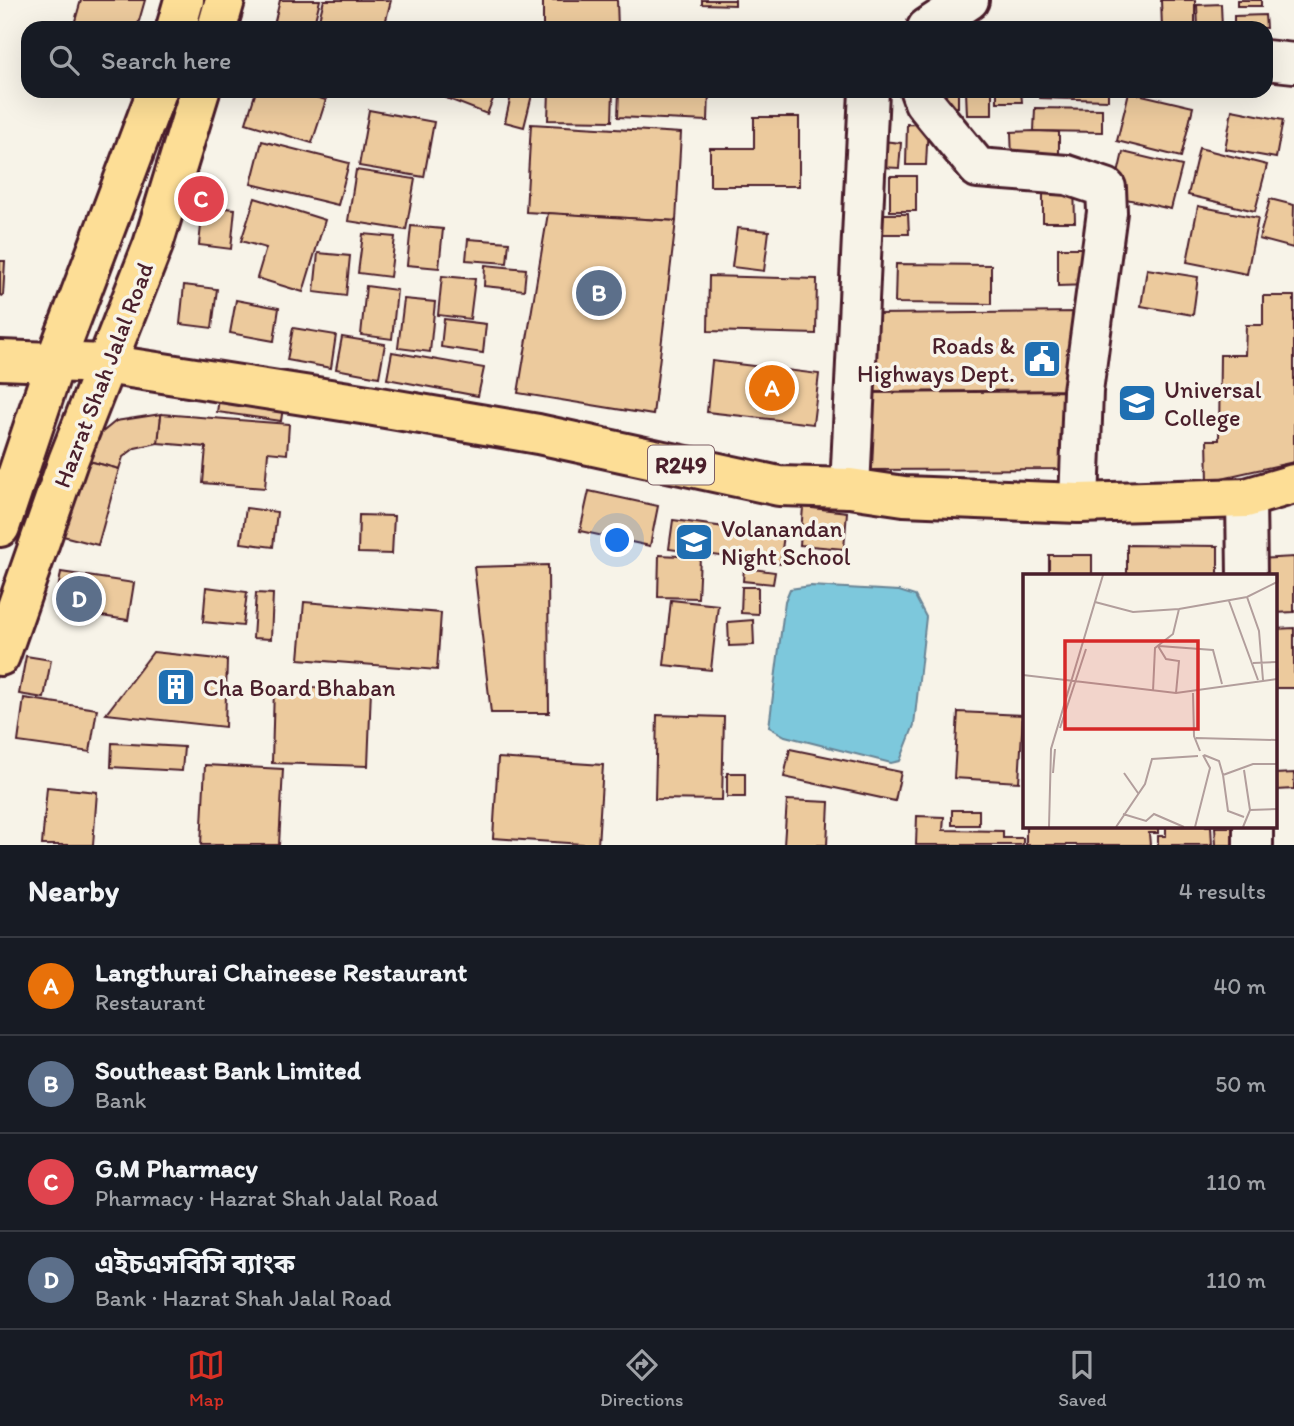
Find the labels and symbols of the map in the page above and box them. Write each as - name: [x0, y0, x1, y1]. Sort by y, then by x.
- pin: C: [178, 173, 224, 225]
- street label: Hazrat Shah Jalal Road: [47, 258, 159, 492]
- pin: B: [576, 267, 622, 319]
- place label: Roads & Highways Dept.: [857, 331, 1015, 388]
- public building icon: Roads & Highways Dept.: [1021, 338, 1063, 380]
- pin: A: [749, 362, 795, 414]
- place label: Universal College: [1164, 375, 1262, 432]
- school or university icon: Universal College: [1116, 382, 1158, 424]
- road number: R249: [648, 446, 714, 485]
- place label: Volanandan Night School: [721, 514, 851, 571]
- school or university icon: Volanandan Night School: [673, 521, 715, 563]
- your location: [600, 523, 634, 557]
- pin: D: [56, 573, 102, 625]
- inset map: [1023, 574, 1276, 828]
- building icon: Cha Board Bhaban: [155, 666, 197, 708]
- place label: Cha Board Bhaban: [203, 673, 396, 702]

